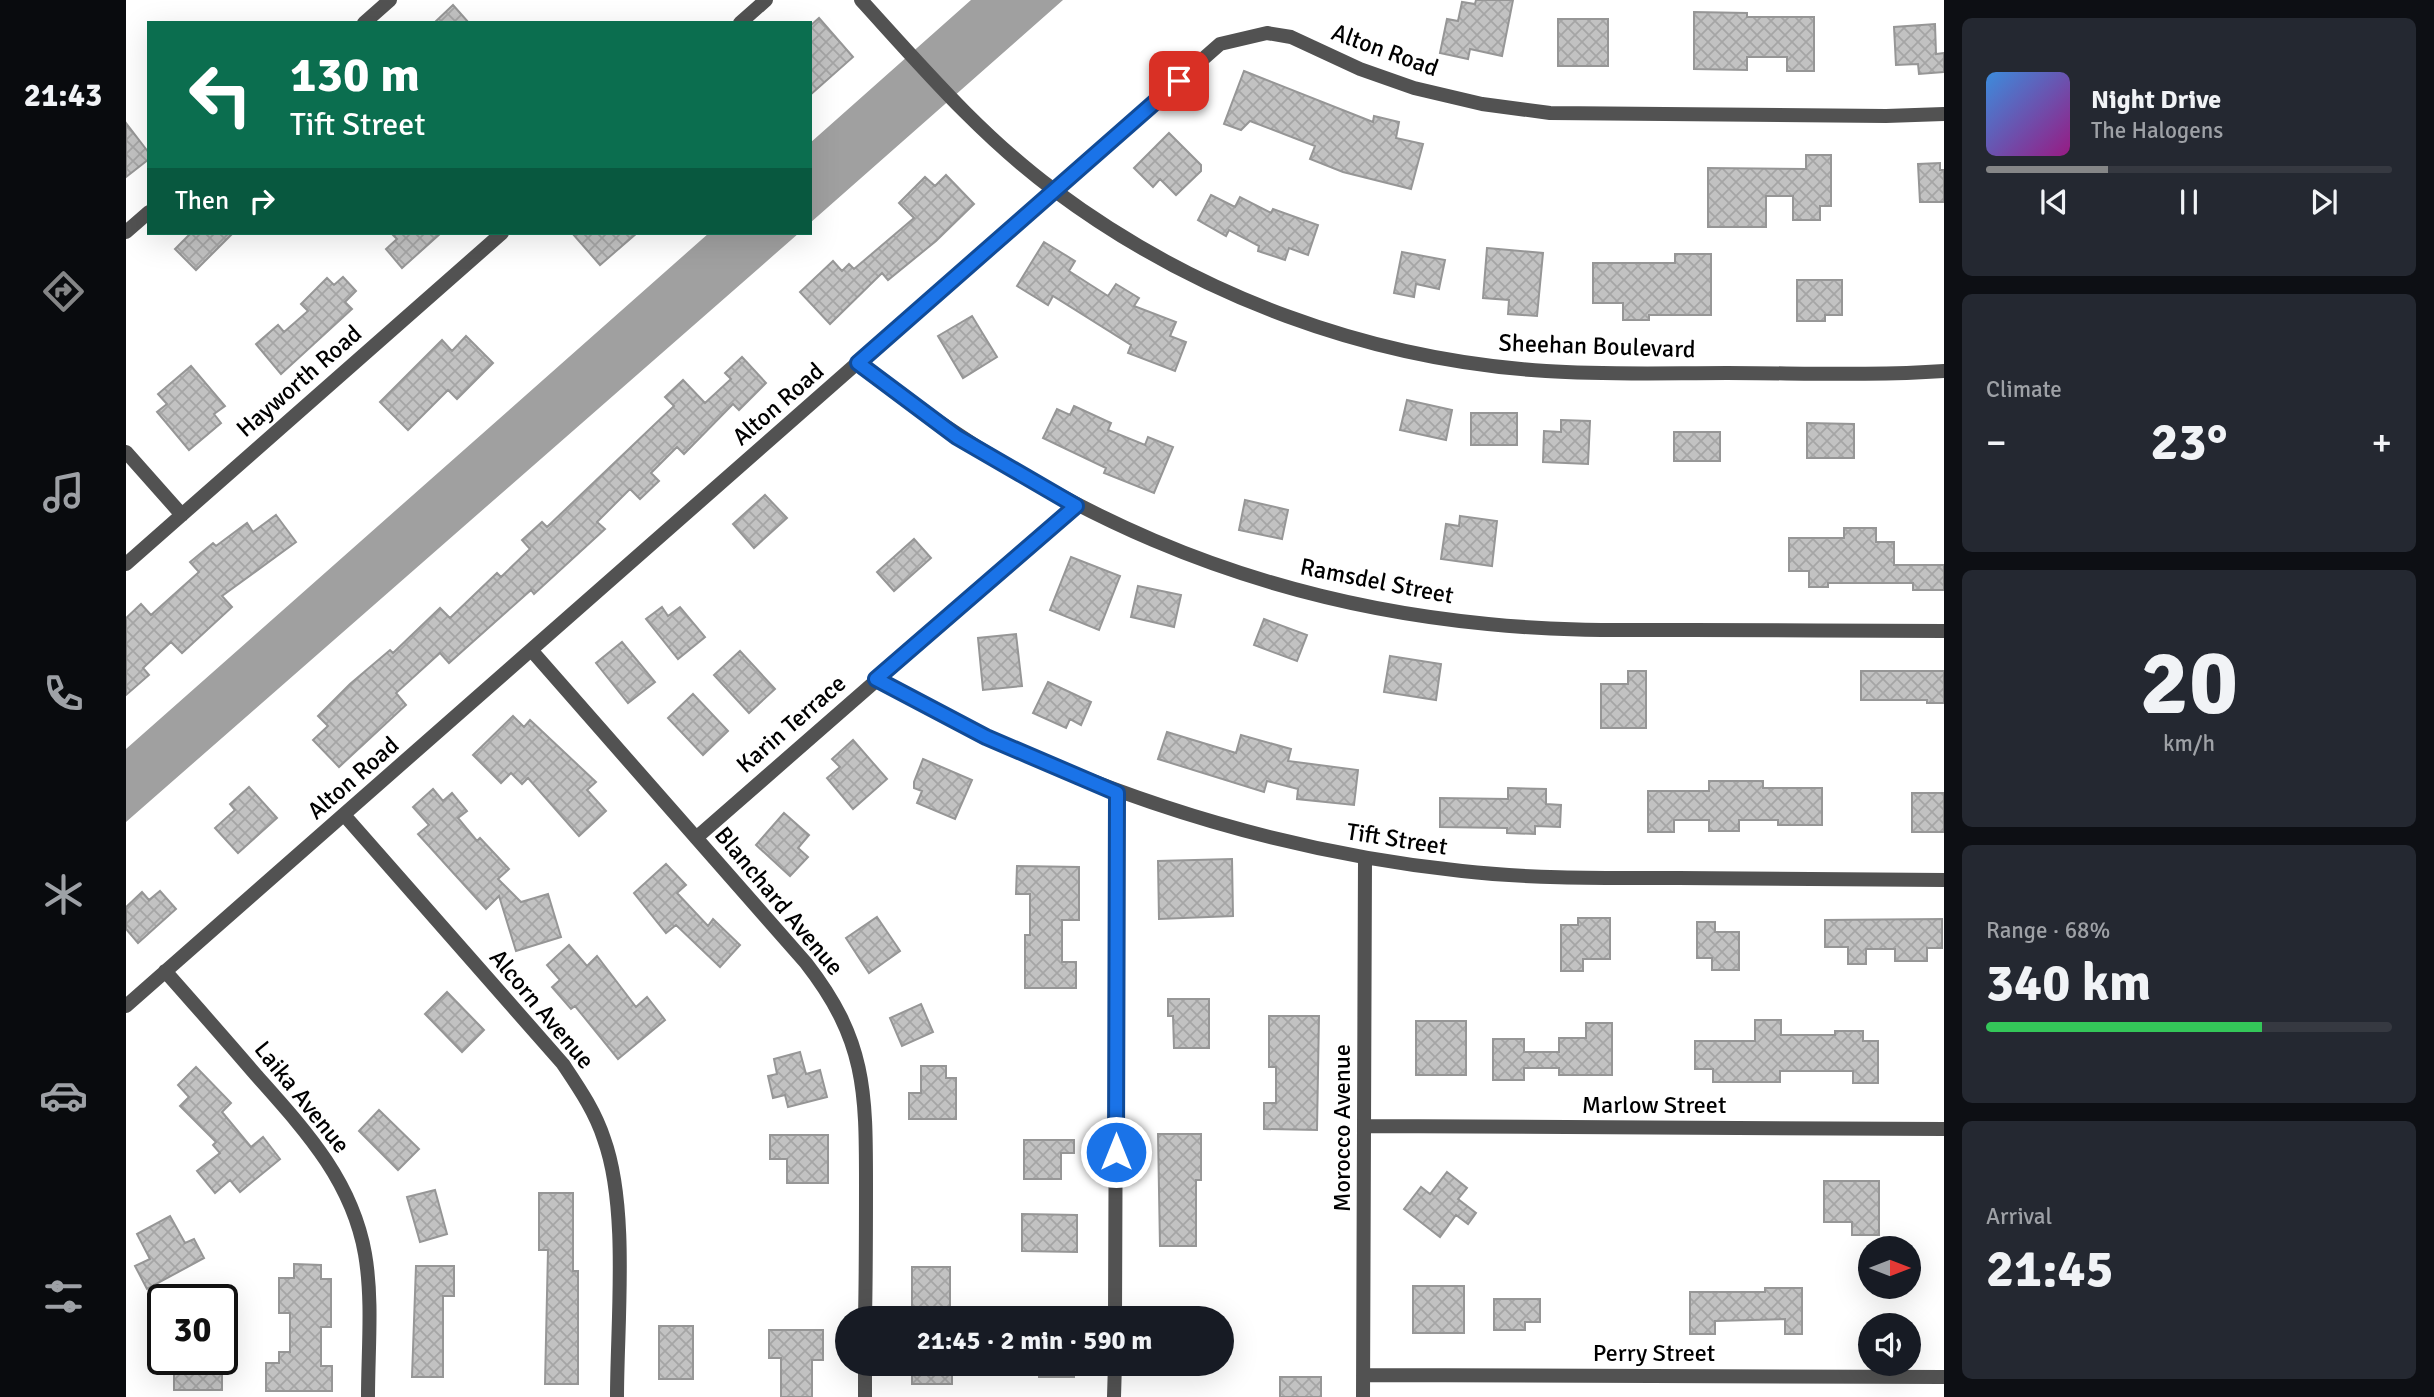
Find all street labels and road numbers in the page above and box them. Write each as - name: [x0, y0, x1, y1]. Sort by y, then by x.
- street label: Alton Road: [1327, 17, 1443, 83]
- street label: Hayworth Road: [230, 318, 368, 444]
- street label: Sheehan Boulevard: [1498, 328, 1696, 364]
- street label: Alton Road: [726, 356, 830, 452]
- street label: Ramsdel Street: [1298, 551, 1456, 611]
- street label: Karin Terrace: [730, 668, 852, 780]
- street label: Alton Road: [301, 730, 405, 826]
- street label: Tift Street: [1344, 816, 1450, 862]
- street label: Blanchard Avenue: [708, 820, 850, 982]
- street label: Alcorn Avenue: [483, 943, 601, 1075]
- street label: Laika Avenue: [248, 1035, 356, 1159]
- street label: Morocco Avenue: [1327, 1044, 1357, 1212]
- street label: Marlow Street: [1582, 1090, 1726, 1120]
- street label: Perry Street: [1593, 1338, 1715, 1368]

